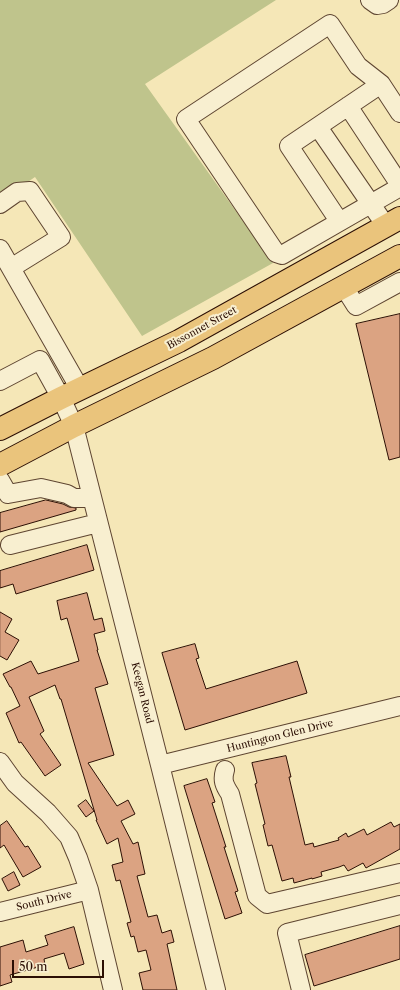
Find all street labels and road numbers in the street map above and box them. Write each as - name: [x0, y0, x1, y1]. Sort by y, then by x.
- street label: Bissonnet Street: [165, 304, 239, 352]
- street label: Keegan Road: [129, 661, 155, 725]
- street label: Huntington Glen Drive: [226, 717, 334, 755]
- street label: South Drive: [15, 888, 73, 914]

